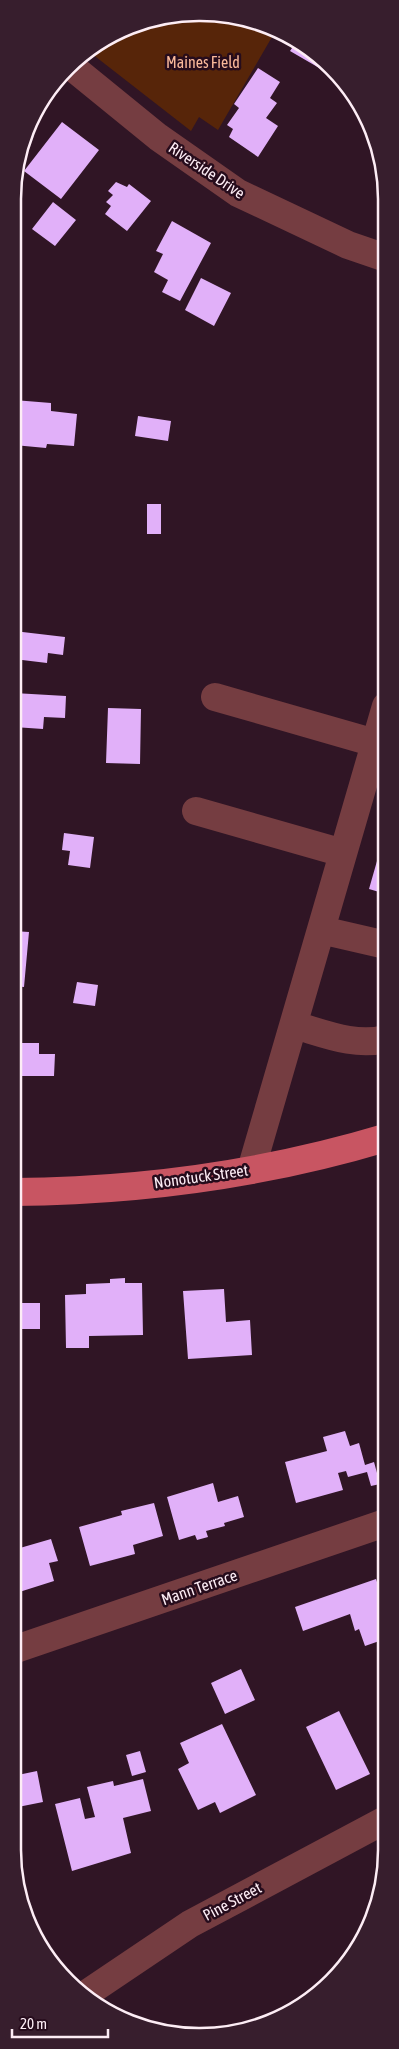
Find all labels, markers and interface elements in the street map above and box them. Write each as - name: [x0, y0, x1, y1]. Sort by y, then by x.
- park label: Maines Field: [166, 53, 240, 71]
- street label: Riverside Drive: [166, 138, 248, 202]
- street label: Nonotuck Street: [153, 1160, 250, 1192]
- street label: Mann Terrace: [159, 1566, 239, 1608]
- street label: Pine Street: [200, 1878, 265, 1924]
- scale bar: [12, 2006, 109, 2038]
- text: 20 m: [20, 2015, 47, 2032]

